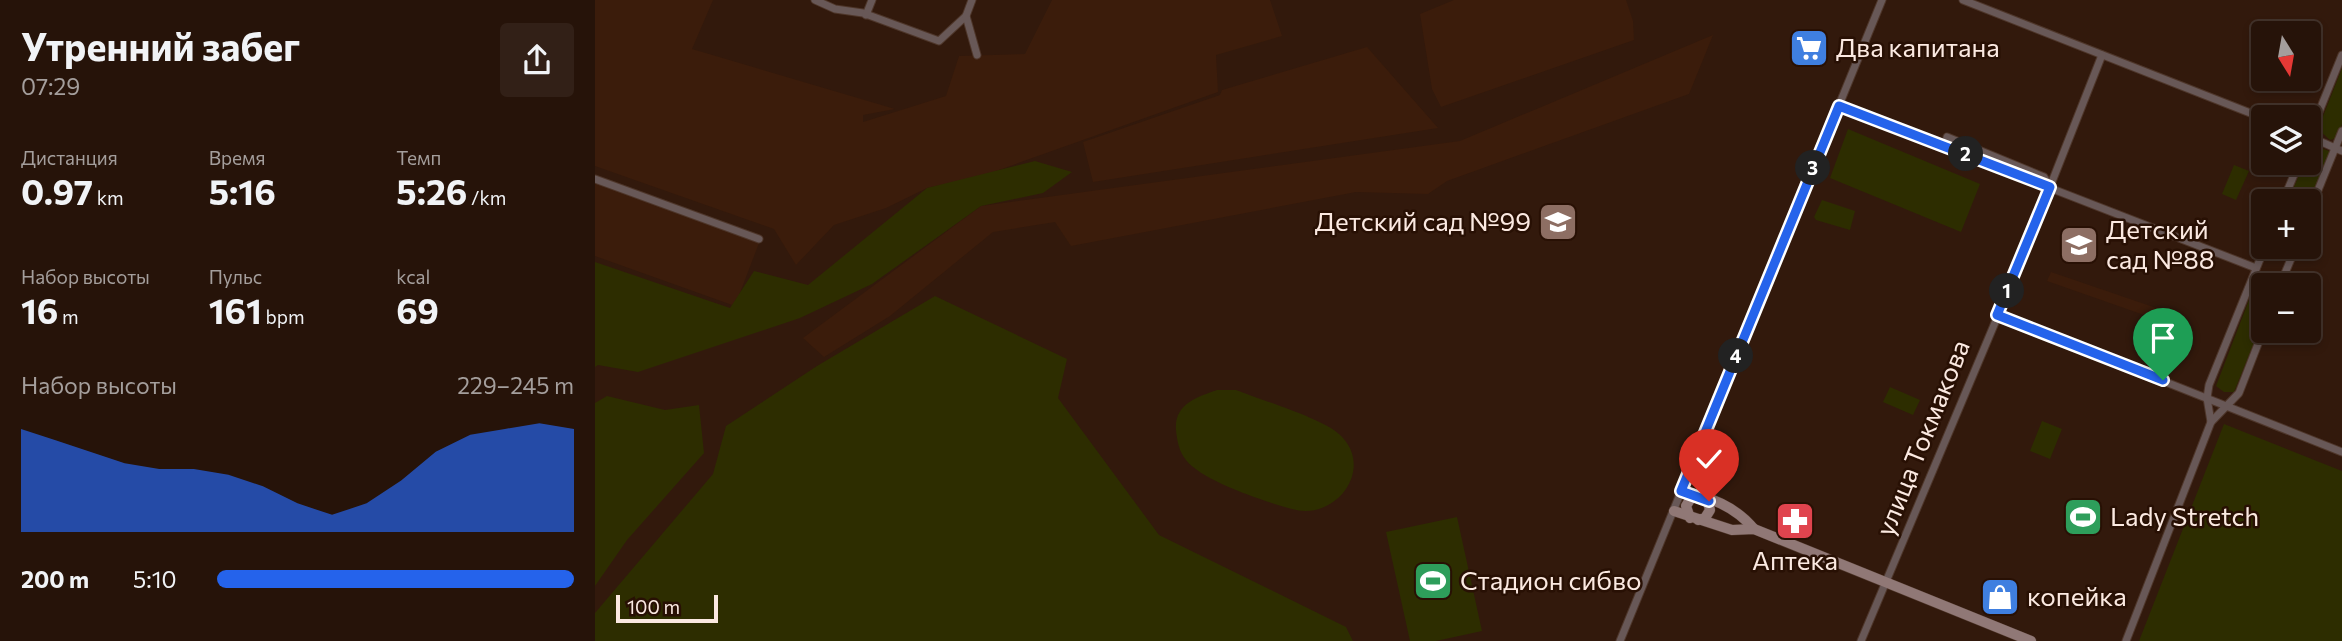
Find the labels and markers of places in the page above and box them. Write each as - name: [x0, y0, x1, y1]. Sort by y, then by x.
- supermarket icon: Два капитана: [1788, 27, 1830, 69]
- place label: Два капитана: [1836, 31, 2000, 62]
- pin: 2: [1949, 136, 1983, 172]
- pin: 3: [1795, 150, 1831, 186]
- school or university icon: Детский сад №99: [1537, 201, 1579, 243]
- place label: Детский сад №99: [1315, 205, 1531, 236]
- place label: Детский сад №88: [2106, 213, 2215, 274]
- school or university icon: Детский сад №88: [2058, 224, 2100, 266]
- pin: 1: [1989, 274, 2025, 308]
- pin: [2133, 308, 2193, 380]
- pin: 4: [1719, 338, 1753, 374]
- pin: [1679, 429, 1739, 501]
- sports icon: Lady Stretch: [2062, 496, 2104, 538]
- pharmacy icon: Аптека: [1774, 500, 1816, 542]
- place label: Lady Stretch: [2110, 500, 2259, 531]
- place label: Аптека: [1752, 544, 1838, 575]
- sports icon: Стадион сибво: [1412, 560, 1454, 602]
- place label: Стадион сибво: [1460, 564, 1641, 595]
- shop icon: копейка: [1979, 576, 2021, 618]
- place label: копейка: [2027, 580, 2127, 611]

